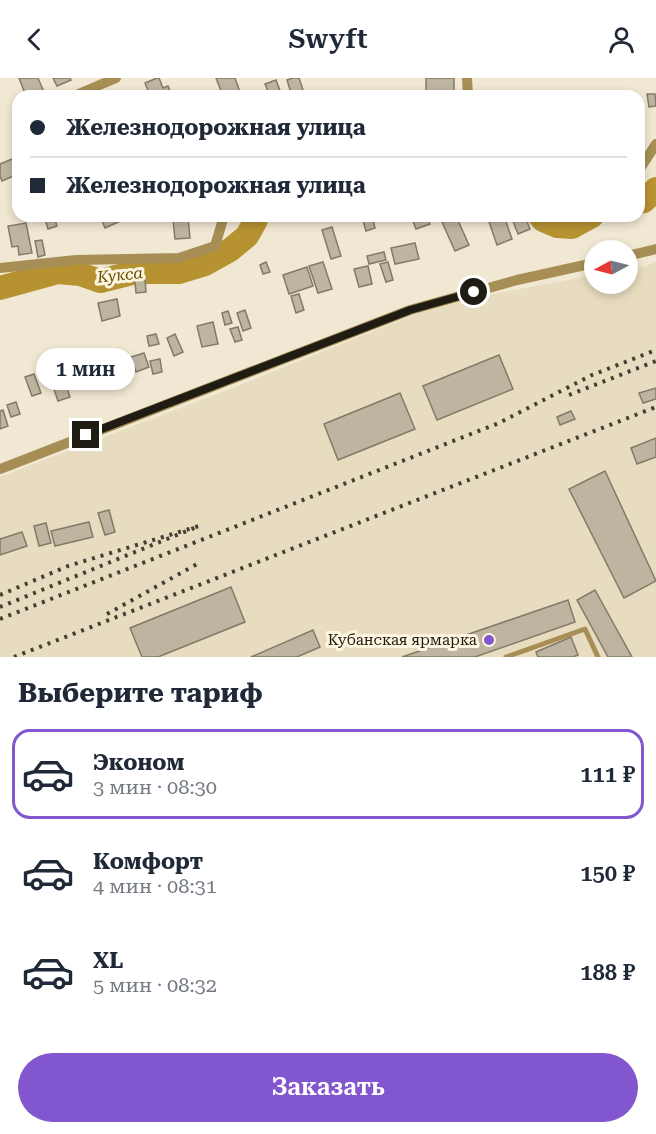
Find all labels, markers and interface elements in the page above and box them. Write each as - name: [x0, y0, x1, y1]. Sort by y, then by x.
- icon: back: [18, 23, 51, 56]
- text: Swyft: [288, 23, 368, 55]
- icon: person: [605, 23, 638, 56]
- text: Железнодорожная улица: [66, 115, 366, 140]
- text: Железнодорожная улица: [66, 173, 366, 198]
- north arrow: [584, 240, 638, 294]
- map controls: [584, 240, 638, 294]
- water label: Кукса: [95, 263, 144, 287]
- route start: [460, 278, 487, 305]
- callout: 1 мин: [36, 348, 136, 390]
- text: 1 мин: [56, 357, 115, 381]
- route end: [72, 421, 99, 448]
- place label: Кубанская ярмарка: [328, 631, 477, 649]
- marker: Кубанская ярмарка: [482, 633, 496, 647]
- text: Выберите тариф: [18, 677, 263, 709]
- icon: car: [21, 747, 75, 801]
- text: Эконом: [93, 750, 184, 775]
- text: 111 ₽: [580, 762, 635, 787]
- text: 3 мин · 08:30: [93, 775, 217, 799]
- icon: car: [21, 846, 75, 900]
- text: Комфорт: [93, 849, 203, 874]
- text: 150 ₽: [580, 861, 635, 886]
- text: 4 мин · 08:31: [93, 874, 217, 898]
- icon: car: [21, 945, 75, 999]
- text: XL: [93, 948, 123, 973]
- text: 188 ₽: [580, 960, 635, 985]
- text: 5 мин · 08:32: [93, 973, 217, 997]
- button: Заказать: [18, 1053, 638, 1122]

